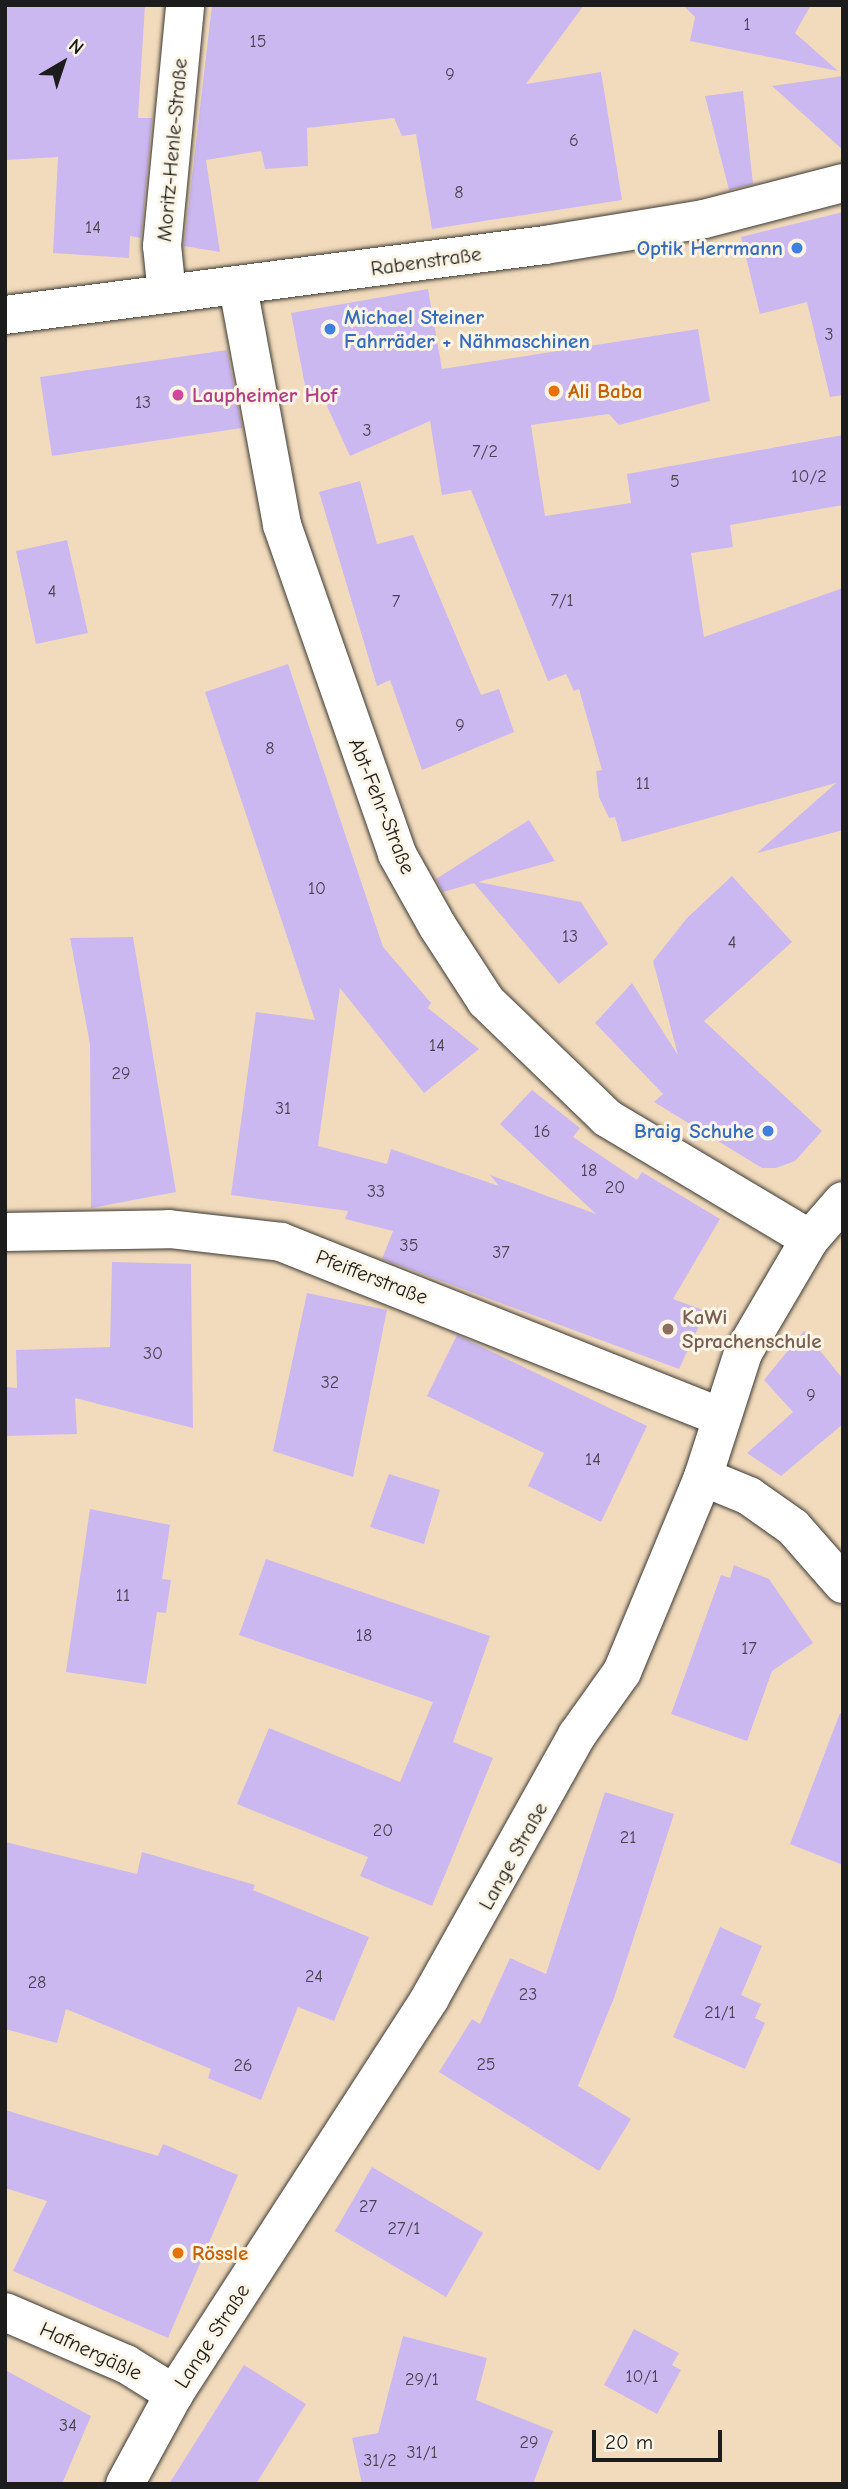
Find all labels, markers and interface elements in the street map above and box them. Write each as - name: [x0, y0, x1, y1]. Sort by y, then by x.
- house number: 1: [743, 14, 751, 36]
- north arrow: [28, 28, 98, 98]
- house number: 15: [250, 31, 266, 53]
- text: N: [64, 34, 88, 59]
- street label: Moritz-Henle-Straße: [151, 57, 193, 243]
- house number: 9: [445, 64, 455, 86]
- house number: 6: [569, 130, 579, 152]
- house number: 8: [454, 182, 464, 204]
- house number: 14: [85, 217, 101, 239]
- place label: Optik Herrmann: [637, 235, 783, 261]
- marker: Optik Herrmann: [789, 240, 805, 256]
- street label: Rabenstraße: [369, 241, 483, 281]
- place label: Michael Steiner Fahrräder + Nähmaschinen: [344, 304, 590, 354]
- marker: Michael Steiner Fahrräder + Nähmaschinen: [322, 321, 338, 337]
- house number: 3: [824, 324, 834, 346]
- place label: Ali Baba: [568, 378, 642, 404]
- place label: Laupheimer Hof: [192, 382, 337, 408]
- marker: Ali Baba: [546, 383, 562, 399]
- marker: Laupheimer Hof: [170, 387, 186, 403]
- house number: 13: [135, 392, 151, 414]
- house number: 3: [362, 420, 372, 442]
- house number: 7/2: [472, 441, 498, 463]
- house number: 10/2: [791, 466, 827, 488]
- house number: 5: [670, 471, 680, 493]
- house number: 4: [48, 581, 56, 603]
- house number: 7/1: [550, 590, 574, 612]
- house number: 7: [392, 591, 400, 613]
- house number: 9: [455, 715, 465, 737]
- street label: Abt-Fehr-Straße: [343, 734, 421, 878]
- house number: 8: [265, 738, 275, 760]
- house number: 11: [636, 773, 650, 795]
- house number: 10: [308, 878, 326, 900]
- house number: 13: [562, 926, 578, 948]
- house number: 4: [728, 932, 736, 954]
- house number: 14: [429, 1035, 445, 1057]
- house number: 29: [112, 1063, 130, 1085]
- house number: 31: [275, 1098, 291, 1120]
- place label: Braig Schuhe: [634, 1118, 754, 1144]
- house number: 16: [534, 1121, 550, 1143]
- marker: Braig Schuhe: [760, 1123, 776, 1139]
- house number: 18: [581, 1160, 597, 1182]
- house number: 20: [605, 1177, 625, 1199]
- house number: 33: [367, 1181, 385, 1203]
- house number: 35: [400, 1235, 418, 1257]
- house number: 37: [492, 1242, 510, 1264]
- street label: Pfeifferstraße: [312, 1244, 432, 1310]
- place label: KaWi Sprachenschule: [682, 1304, 822, 1354]
- marker: KaWi Sprachenschule: [660, 1321, 676, 1337]
- house number: 30: [143, 1343, 163, 1365]
- house number: 32: [321, 1372, 339, 1394]
- house number: 9: [806, 1385, 816, 1407]
- house number: 14: [585, 1449, 601, 1471]
- house number: 11: [116, 1585, 130, 1607]
- house number: 18: [356, 1625, 372, 1647]
- house number: 17: [741, 1638, 757, 1660]
- street label: Lange Straße: [473, 1798, 553, 1914]
- house number: 20: [373, 1820, 393, 1842]
- house number: 21: [620, 1827, 636, 1849]
- house number: 24: [305, 1966, 323, 1988]
- house number: 28: [28, 1972, 46, 1994]
- house number: 23: [519, 1984, 537, 2006]
- house number: 21/1: [704, 2002, 736, 2024]
- house number: 25: [476, 2054, 496, 2076]
- house number: 26: [233, 2055, 253, 2077]
- house number: 27: [359, 2196, 377, 2218]
- house number: 27/1: [388, 2218, 420, 2240]
- place label: Rössle: [192, 2240, 248, 2266]
- marker: Rössle: [170, 2245, 186, 2261]
- street label: Lange Straße: [169, 2279, 255, 2393]
- street label: Hafnergäßle: [36, 2316, 146, 2386]
- house number: 10/1: [625, 2366, 659, 2388]
- house number: 29/1: [405, 2369, 439, 2391]
- house number: 34: [59, 2415, 77, 2437]
- scale bar: [596, 2416, 726, 2460]
- text: 20 m: [605, 2430, 653, 2454]
- house number: 29: [520, 2432, 538, 2454]
- house number: 31/1: [406, 2442, 438, 2464]
- house number: 31/2: [363, 2450, 397, 2472]

